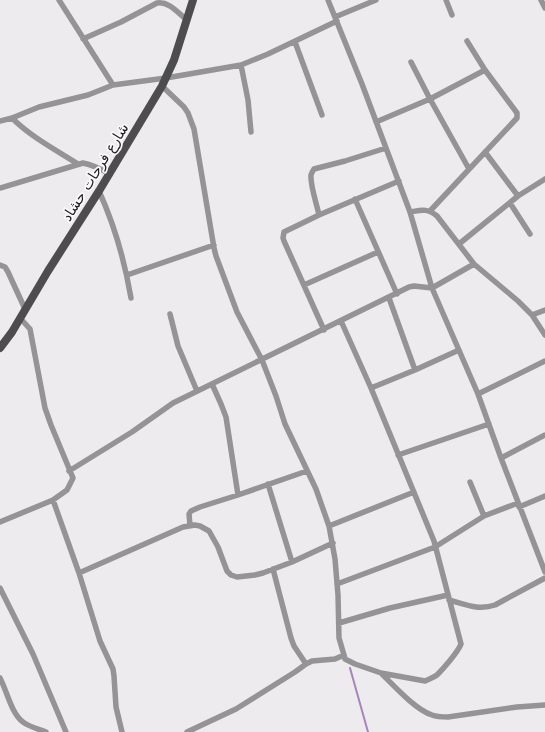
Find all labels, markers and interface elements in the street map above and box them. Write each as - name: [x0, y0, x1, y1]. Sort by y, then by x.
- street label: شارع فرحات حشاد: [58, 120, 132, 224]

